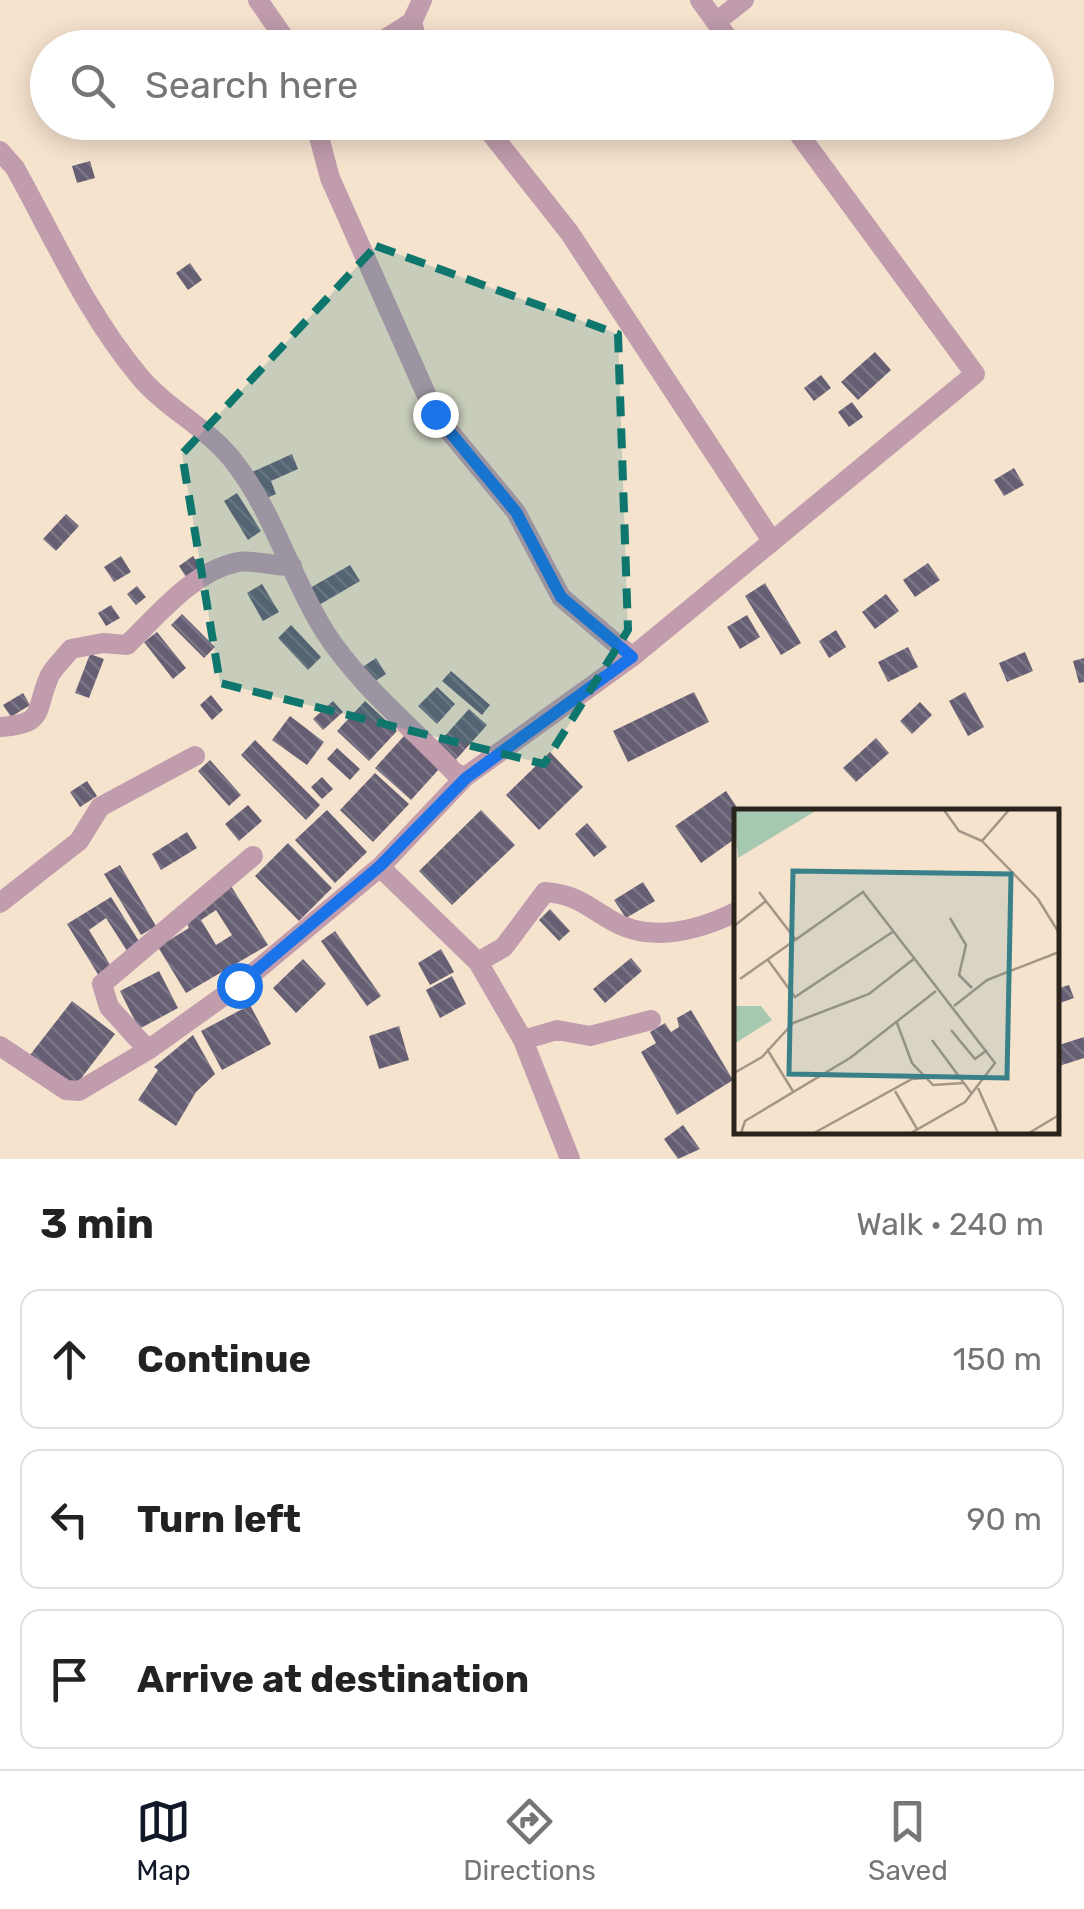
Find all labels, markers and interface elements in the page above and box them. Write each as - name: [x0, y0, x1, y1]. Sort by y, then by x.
- search box: [30, 30, 1054, 140]
- icon: search: [65, 58, 120, 113]
- text: Search here: [145, 62, 358, 108]
- route end: [413, 392, 459, 438]
- inset map: [734, 809, 1059, 1134]
- route start: [217, 963, 263, 1009]
- text: 3 min: [40, 1199, 154, 1249]
- text: Walk · 240 m: [856, 1205, 1044, 1243]
- icon: ahead: [42, 1332, 97, 1387]
- text: Continue: [137, 1336, 311, 1382]
- text: 150 m: [953, 1340, 1042, 1378]
- icon: left: [42, 1492, 97, 1547]
- text: Turn left: [137, 1496, 301, 1542]
- text: 90 m: [966, 1500, 1042, 1538]
- icon: arrive: [42, 1652, 97, 1707]
- text: Arrive at destination: [137, 1656, 529, 1702]
- tab: Map: [136, 1794, 191, 1887]
- tab: Directions: [463, 1794, 596, 1887]
- tab: Saved: [868, 1794, 948, 1887]

